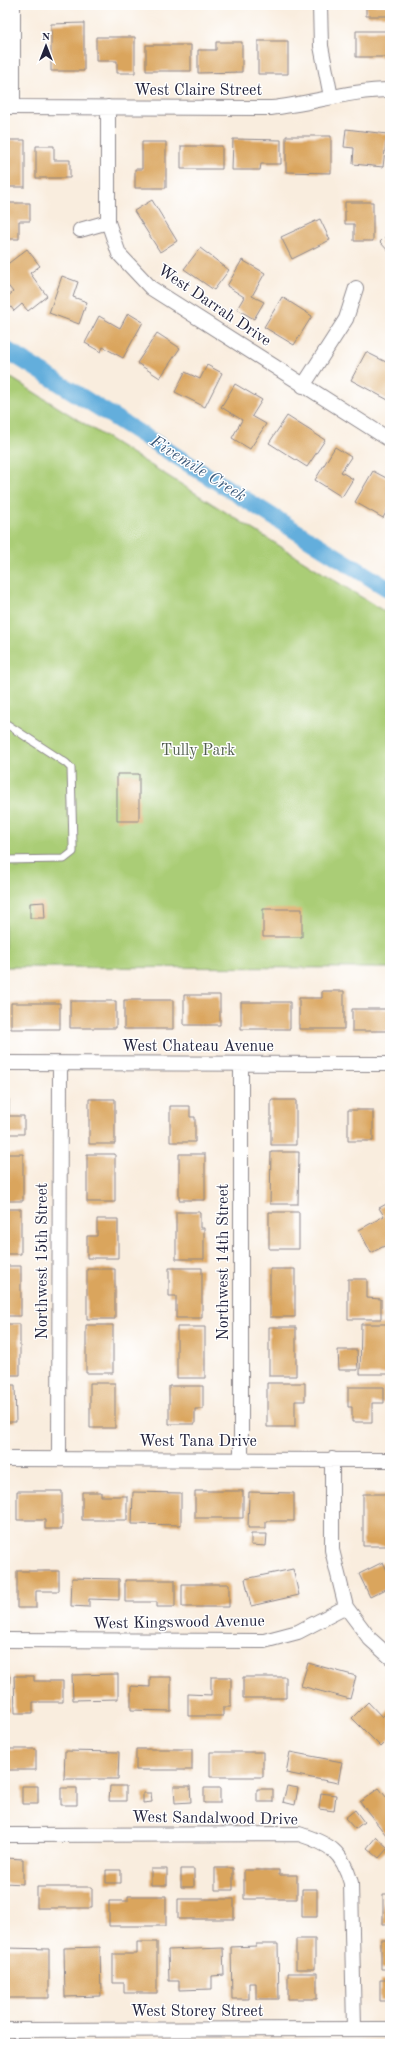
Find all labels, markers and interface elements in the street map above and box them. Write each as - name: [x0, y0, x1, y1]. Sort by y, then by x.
- north arrow: [26, 26, 66, 66]
- text: N: [42, 32, 51, 43]
- street label: West Claire Street: [134, 83, 262, 99]
- street label: West Darrah Drive: [154, 262, 274, 350]
- water label: Fivemile Creek: [146, 432, 249, 505]
- park label: Tully Park: [161, 743, 235, 759]
- street label: West Chateau Avenue: [122, 1039, 274, 1055]
- street label: Northwest 15th Street: [35, 1182, 51, 1339]
- street label: Northwest 14th Street: [216, 1183, 232, 1340]
- street label: West Tana Drive: [139, 1434, 257, 1450]
- street label: West Kingswood Avenue: [93, 1614, 265, 1632]
- street label: West Sandalwood Drive: [132, 1810, 298, 1828]
- street label: West Storey Street: [131, 2004, 264, 2020]

